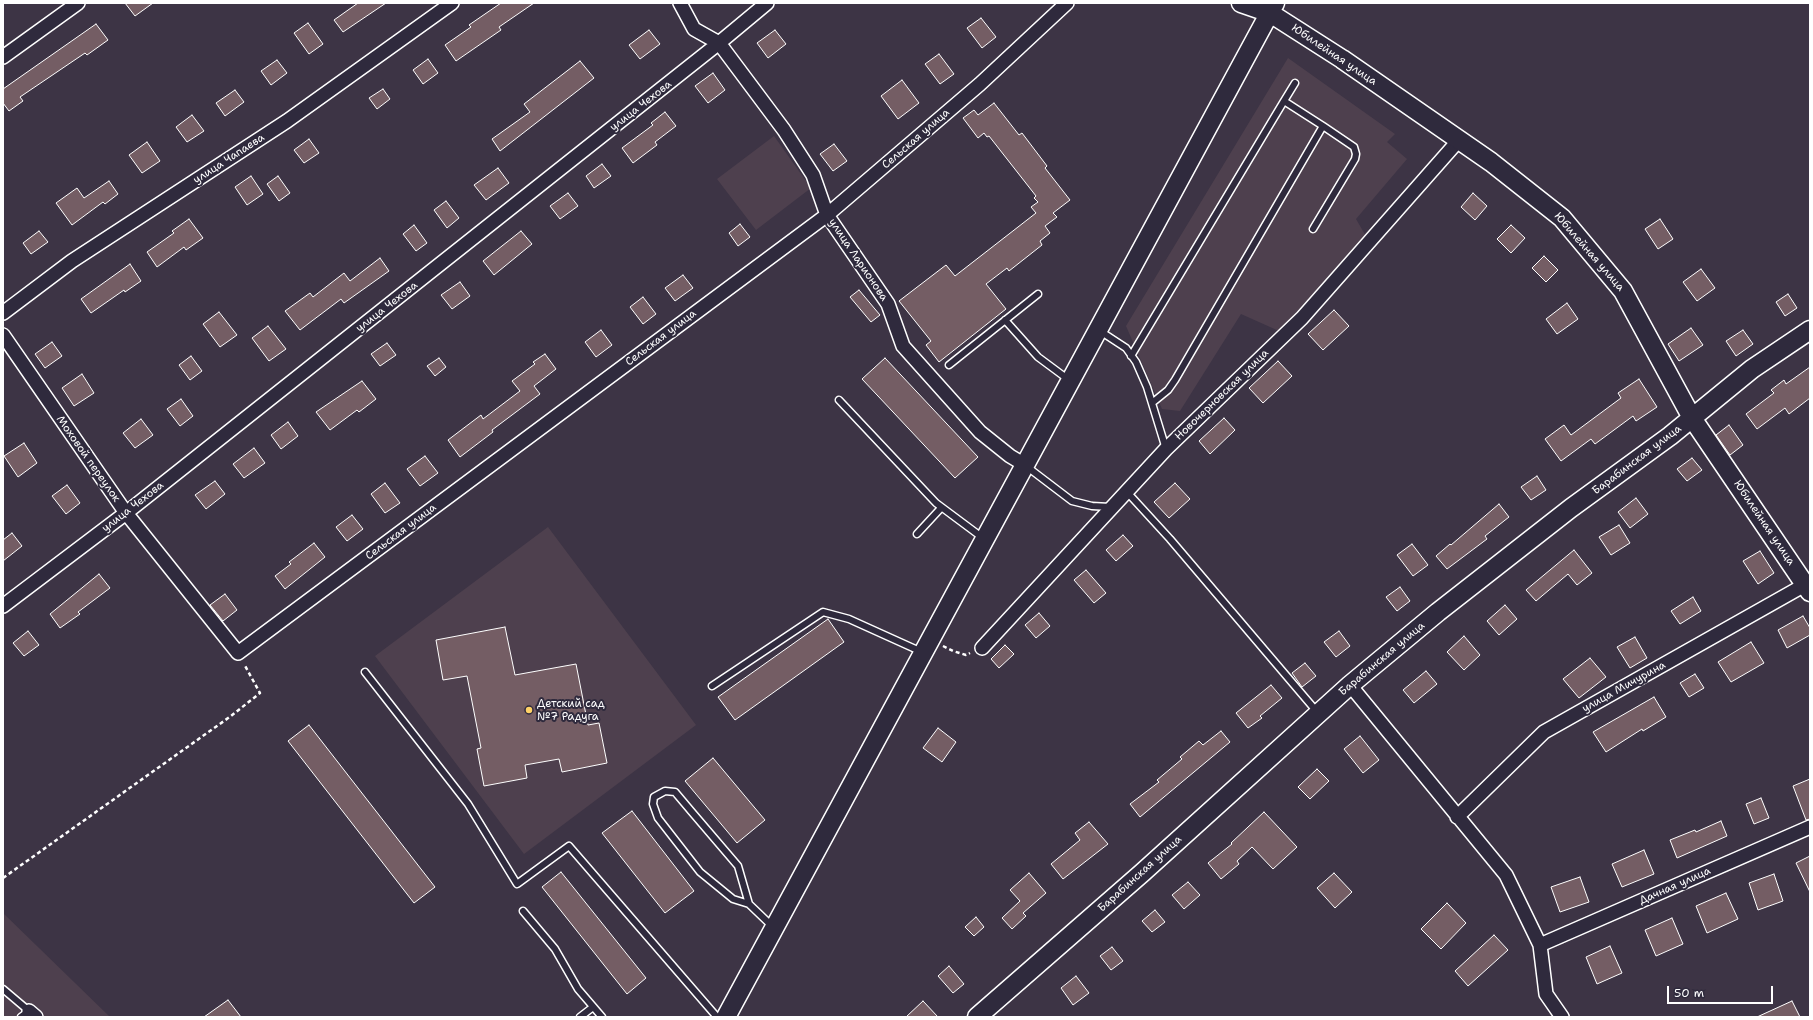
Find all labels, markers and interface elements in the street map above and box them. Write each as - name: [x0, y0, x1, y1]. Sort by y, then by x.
- street label: Юбилейная улица: [1289, 22, 1379, 88]
- street label: улица Чехова: [608, 78, 674, 134]
- street label: Сельская улица: [880, 106, 952, 172]
- street label: улица Чапаева: [191, 131, 267, 187]
- street label: Юбилейная улица: [1551, 210, 1627, 294]
- street label: улица Ларионова: [826, 216, 890, 304]
- street label: улица Чехова: [354, 279, 420, 335]
- street label: Сельская улица: [623, 307, 699, 369]
- street label: Новочерновская улица: [1172, 347, 1272, 443]
- street label: Моховой переулок: [53, 413, 123, 505]
- street label: Барабинская улица: [1590, 422, 1684, 498]
- street label: Юбилейная улица: [1731, 478, 1797, 568]
- street label: улица Чехова: [100, 479, 166, 535]
- street label: Сельская улица: [363, 501, 439, 563]
- street label: Барабинская улица: [1336, 619, 1428, 699]
- street label: улица Мичурина: [1580, 659, 1668, 715]
- place label: Детский сад №7 Радуга: [537, 697, 605, 723]
- marker: Детский сад №7 Радуга: [524, 705, 534, 715]
- street label: Барабинская улица: [1095, 833, 1185, 915]
- street label: Дачная улица: [1637, 864, 1713, 908]
- scale bar: [1669, 978, 1775, 1004]
- text: 50 m: [1674, 985, 1704, 1001]

